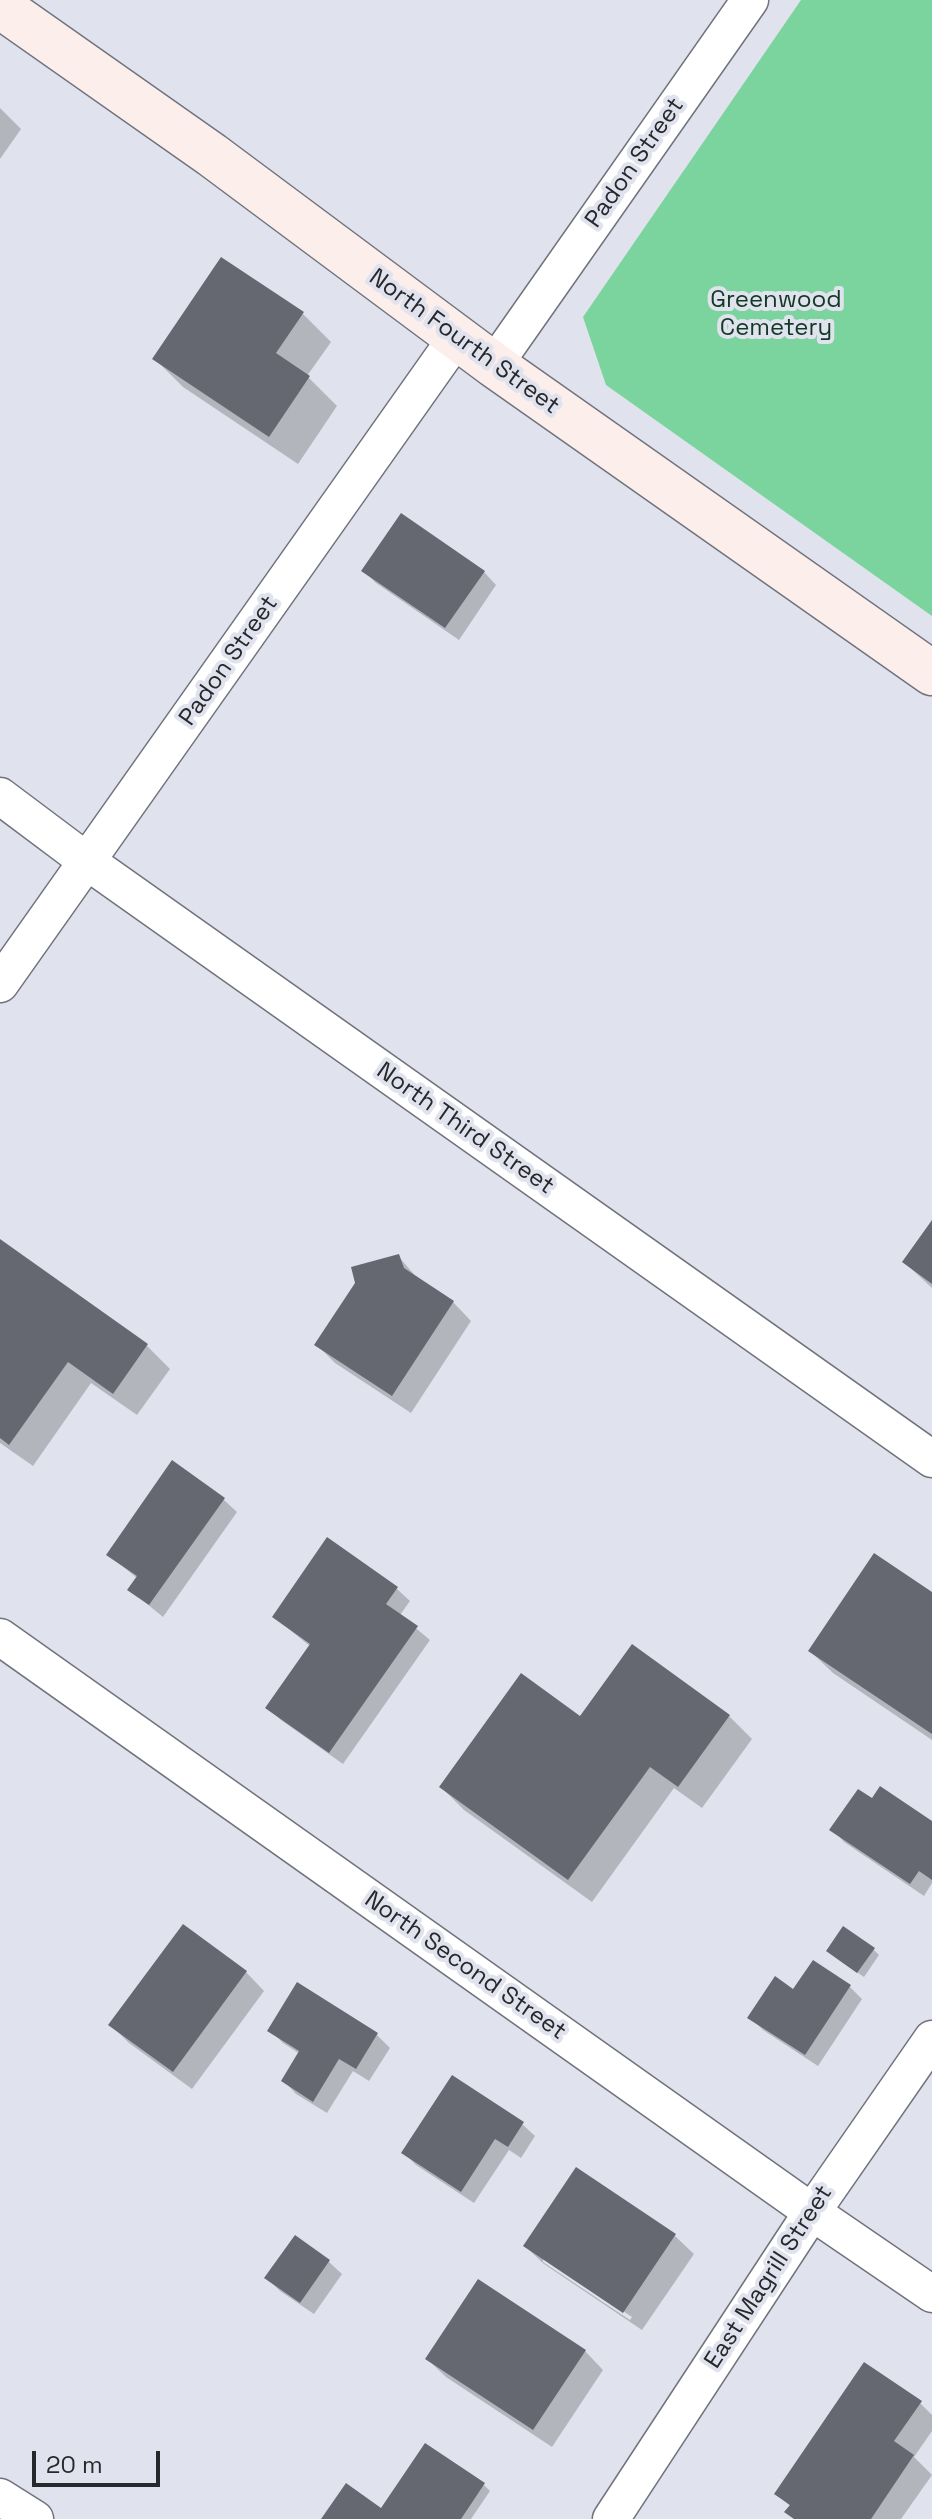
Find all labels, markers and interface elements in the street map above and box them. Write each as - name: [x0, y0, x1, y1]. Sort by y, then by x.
- street label: Padon Street: [580, 92, 690, 234]
- street label: North Fourth Street: [363, 263, 565, 421]
- park label: Greenwood Cemetery: [710, 286, 842, 342]
- street label: Padon Street: [174, 590, 284, 732]
- street label: North Third Street: [371, 1057, 559, 1201]
- street label: North Second Street: [359, 1886, 571, 2046]
- street label: East Magrill Street: [699, 2180, 839, 2374]
- scale bar: [36, 2435, 164, 2485]
- text: 20 m: [46, 2449, 103, 2480]

